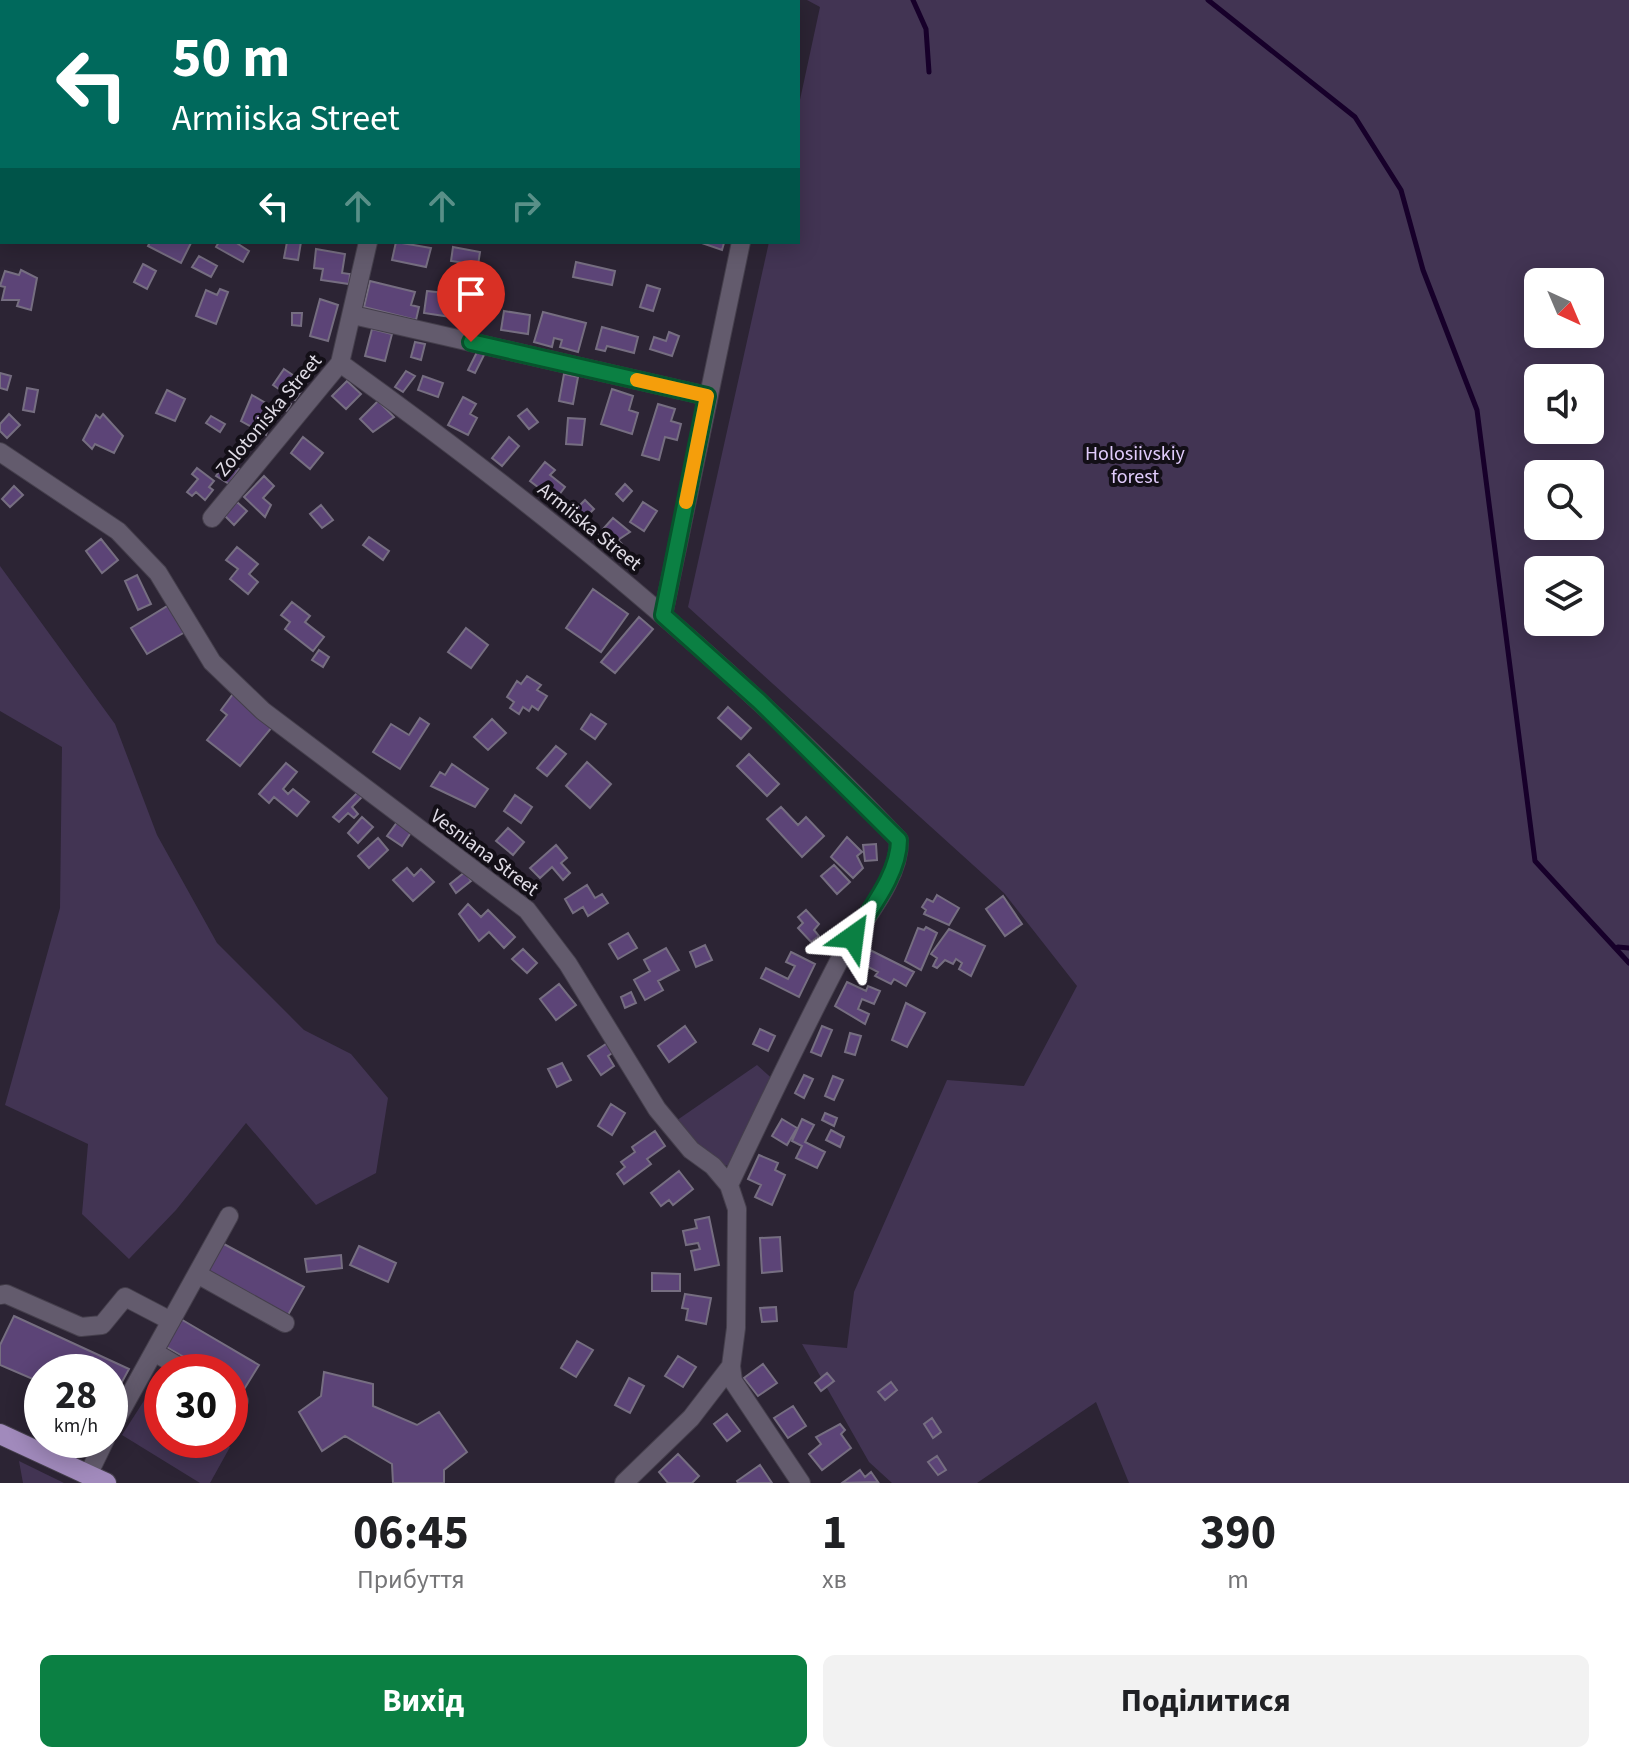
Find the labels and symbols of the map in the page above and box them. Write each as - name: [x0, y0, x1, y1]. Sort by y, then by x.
- pin: [437, 260, 505, 342]
- north arrow: [1524, 268, 1604, 348]
- street label: Zolotoniska Street: [209, 348, 329, 483]
- park label: Holosiivskiy forest: [1085, 440, 1186, 491]
- street label: Armiiska Street: [531, 476, 648, 578]
- street label: Vesniana Street: [424, 803, 545, 903]
- position arrow: [811, 895, 895, 979]
- speed limit sign: 30: [144, 1354, 248, 1458]

